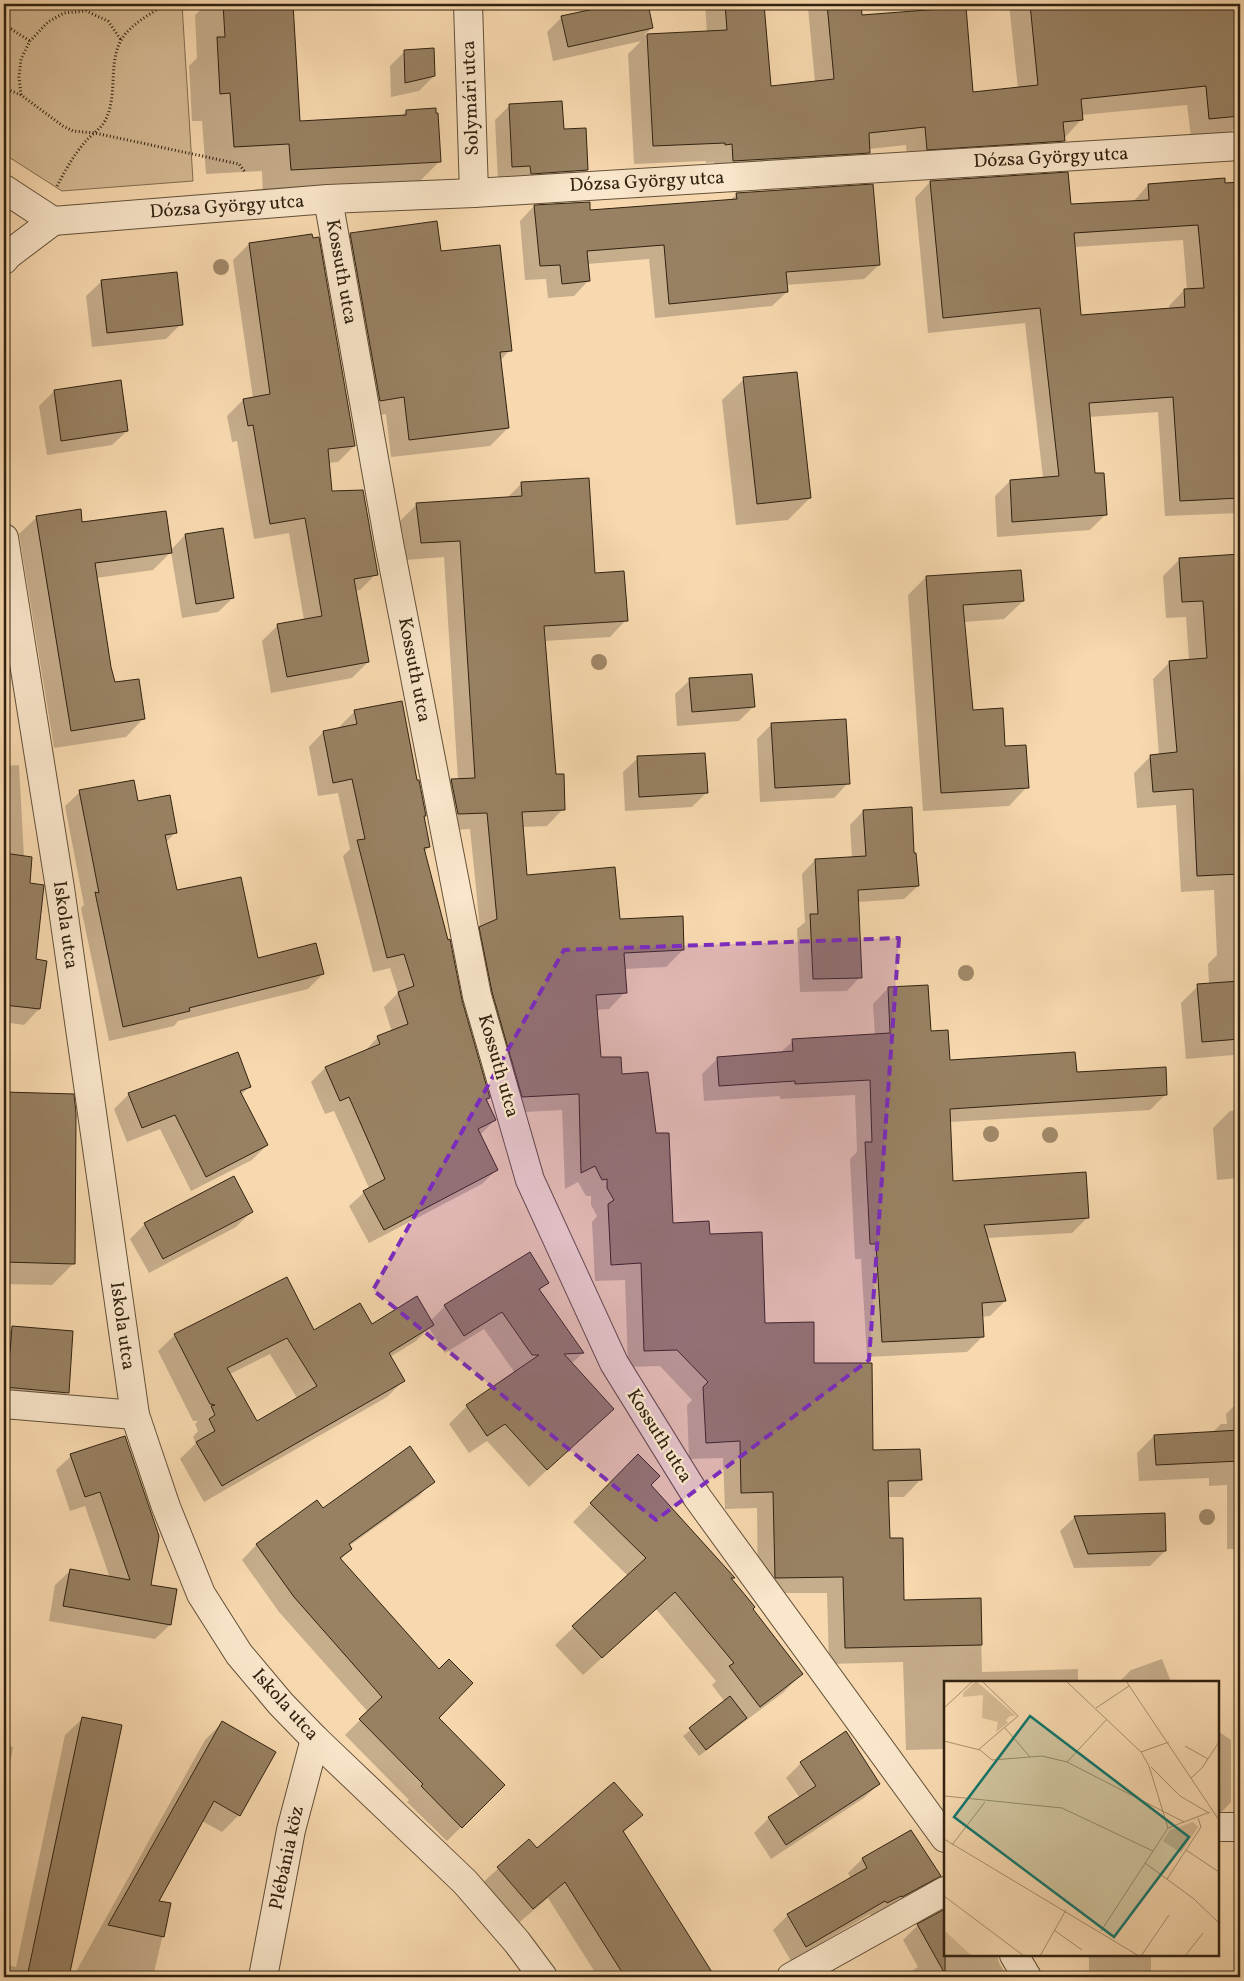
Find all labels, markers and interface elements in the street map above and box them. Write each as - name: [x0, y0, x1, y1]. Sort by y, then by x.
- street label: Solymári utca: [456, 40, 486, 156]
- street label: Dózsa György utca: [973, 141, 1129, 175]
- street label: Dózsa György utca: [569, 165, 725, 199]
- street label: Dózsa György utca: [149, 189, 305, 225]
- street label: Kossuth utca: [319, 217, 363, 327]
- street label: Kossuth utca: [391, 615, 437, 725]
- street label: Iskola utca: [46, 879, 84, 971]
- street label: Kossuth utca: [471, 1011, 525, 1121]
- street label: Iskola utca: [103, 1280, 141, 1372]
- street label: Kossuth utca: [620, 1384, 698, 1488]
- street label: Iskola utca: [246, 1663, 324, 1747]
- inset map: [944, 1681, 1219, 1956]
- street label: Plébánia köz: [263, 1804, 311, 1912]

